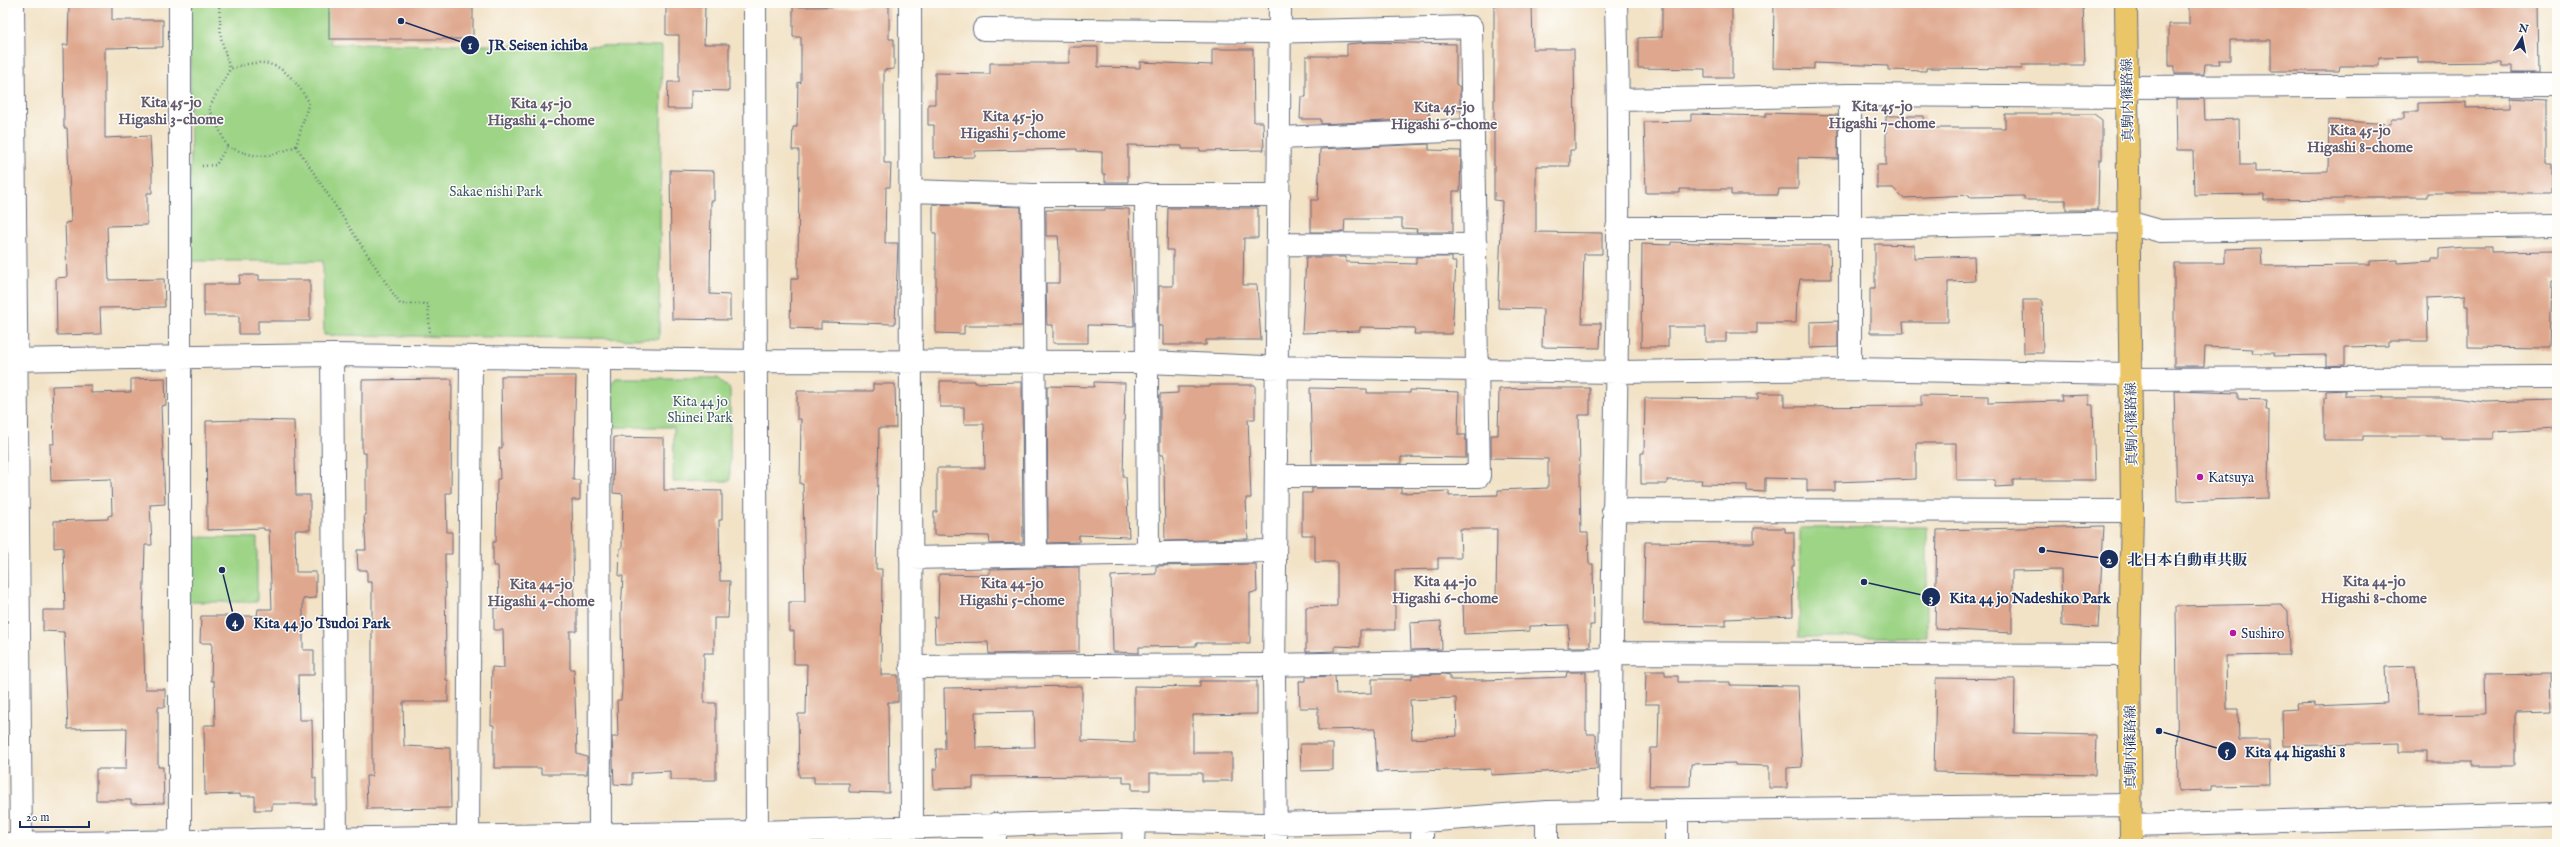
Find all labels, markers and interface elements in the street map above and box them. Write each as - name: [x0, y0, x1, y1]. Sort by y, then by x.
- north arrow: [2502, 18, 2542, 58]
- text: N: [2517, 21, 2530, 37]
- callout: JR Seisen ichiba: [460, 32, 596, 59]
- text: JR Seisen ichiba: [486, 36, 588, 55]
- text: 1: [468, 38, 473, 53]
- street label: 真駒内篠路線: [2118, 58, 2138, 142]
- district label: Kita 45-jo Higashi 3-chome: [118, 93, 224, 129]
- district label: Kita 45-jo Higashi 4-chome: [487, 94, 595, 130]
- district label: Kita 45-jo Higashi 7-chome: [1829, 97, 1936, 133]
- district label: Kita 45-jo Higashi 6-chome: [1391, 98, 1497, 134]
- district label: Kita 45-jo Higashi 5-chome: [960, 107, 1066, 143]
- district label: Kita 45-jo Higashi 8-chome: [2307, 121, 2413, 157]
- park label: Sakae nishi Park: [449, 183, 543, 201]
- street label: 真駒内篠路線: [2122, 382, 2142, 466]
- park label: Kita 44 jo Shinei Park: [667, 393, 733, 427]
- place label: Katsuya: [2208, 469, 2255, 487]
- marker: Katsuya: [2195, 472, 2205, 482]
- callout: 北日本自動車共販: [2099, 546, 2255, 573]
- text: 北日本自動車共販: [2127, 551, 2247, 570]
- text: 2: [2106, 553, 2112, 568]
- district label: Kita 44-jo Higashi 6-chome: [1392, 572, 1498, 608]
- district label: Kita 44-jo Higashi 8-chome: [2321, 572, 2427, 608]
- district label: Kita 44-jo Higashi 5-chome: [959, 574, 1065, 610]
- district label: Kita 44-jo Higashi 4-chome: [487, 575, 595, 611]
- callout: Kita 44 jo Nadeshiko Park: [1921, 584, 2119, 611]
- text: Kita 44 jo Nadeshiko Park: [1949, 589, 2112, 608]
- text: 3: [1929, 591, 1933, 606]
- callout: Kita 44 jo Tsudoi Park: [225, 609, 399, 636]
- text: Kita 44 jo Tsudoi Park: [253, 614, 392, 633]
- text: 4: [232, 615, 239, 630]
- place label: Sushiro: [2241, 625, 2285, 643]
- marker: Sushiro: [2228, 628, 2238, 638]
- street label: 真駒内篠路線: [2122, 705, 2140, 789]
- callout: Kita 44 higashi 8: [2217, 738, 2354, 765]
- text: Kita 44 higashi 8: [2245, 743, 2345, 762]
- text: 5: [2225, 744, 2230, 759]
- scale bar: [20, 803, 89, 829]
- text: 20 m: [26, 810, 49, 825]

